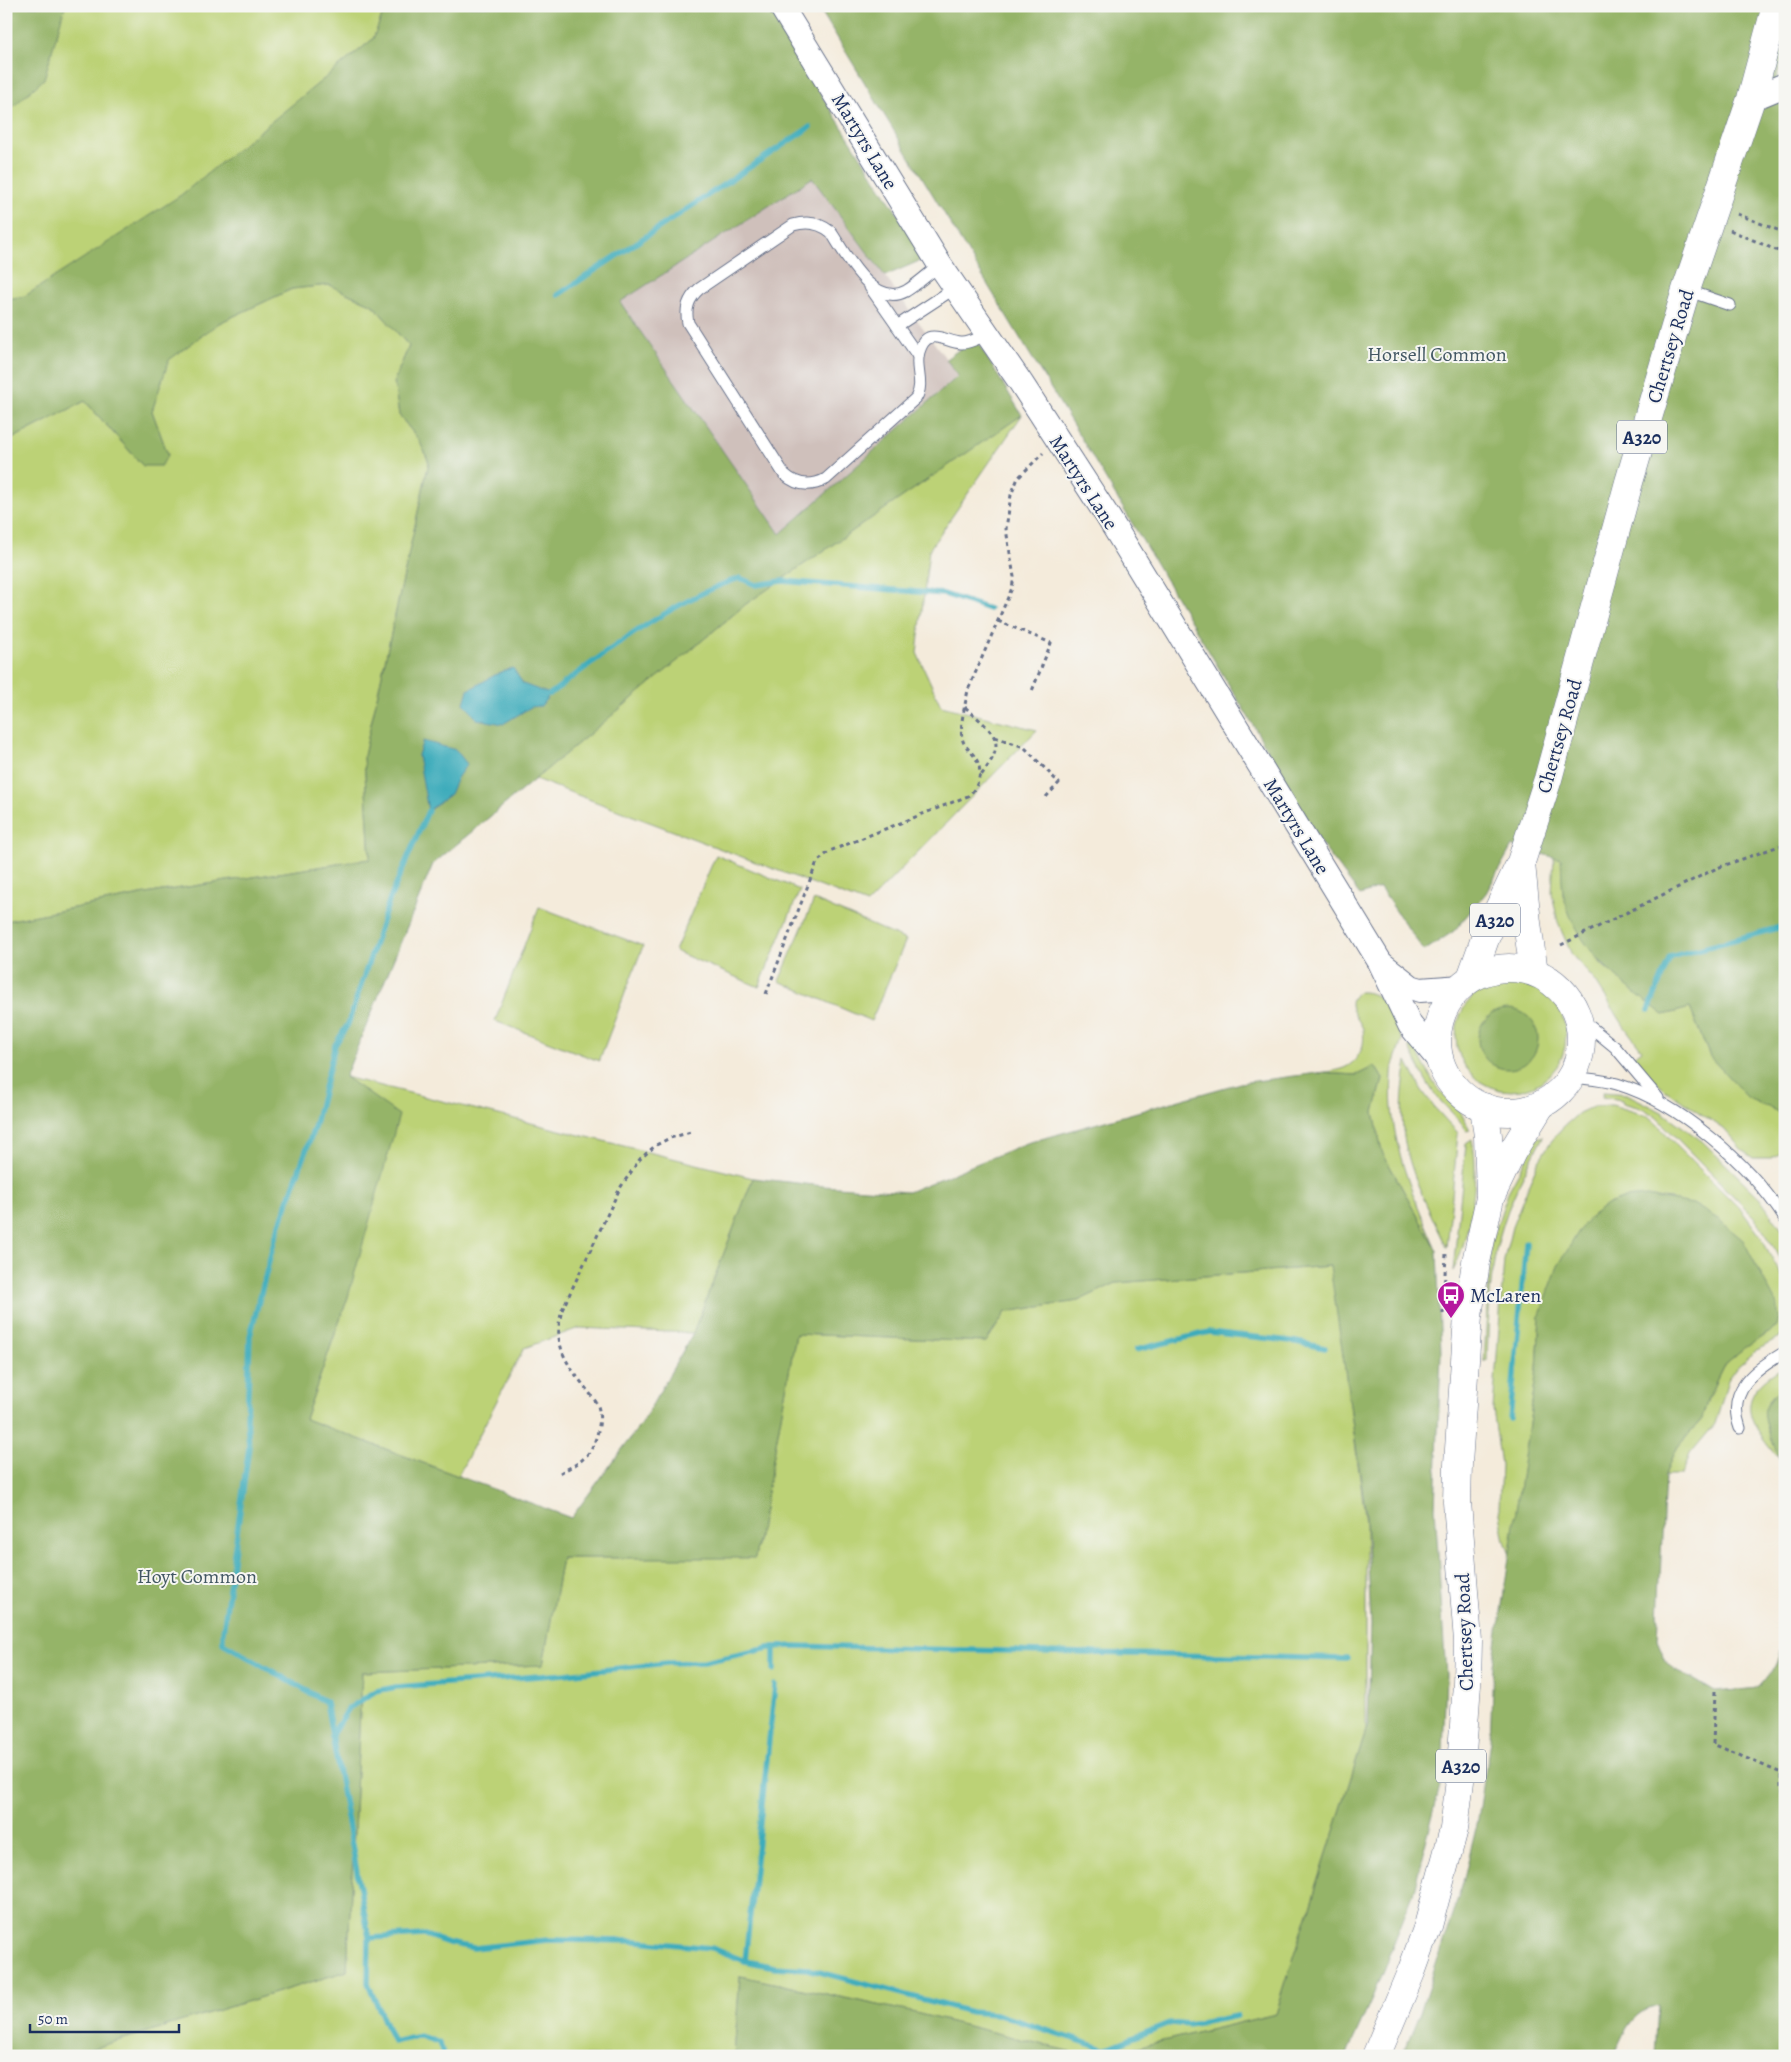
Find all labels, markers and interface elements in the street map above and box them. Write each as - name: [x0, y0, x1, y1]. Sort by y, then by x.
- street label: Martyrs Lane: [825, 88, 904, 195]
- street label: Chertsey Road: [1640, 286, 1701, 406]
- park label: Horsell Common: [1367, 341, 1507, 368]
- road number: A320: [1617, 421, 1667, 454]
- street label: Martyrs Lane: [1043, 430, 1124, 535]
- street label: Chertsey Road: [1530, 675, 1589, 797]
- street label: Martyrs Lane: [1257, 773, 1336, 880]
- road number: A320: [1470, 904, 1520, 936]
- bus stop icon: McLaren: [1436, 1280, 1466, 1319]
- place label: McLaren: [1470, 1282, 1541, 1309]
- park label: Hoyt Common: [137, 1563, 257, 1590]
- street label: Chertsey Road: [1449, 1572, 1480, 1691]
- road number: A320: [1436, 1750, 1486, 1782]
- scale bar: [30, 2002, 179, 2034]
- text: 50 m: [38, 2009, 68, 2029]

